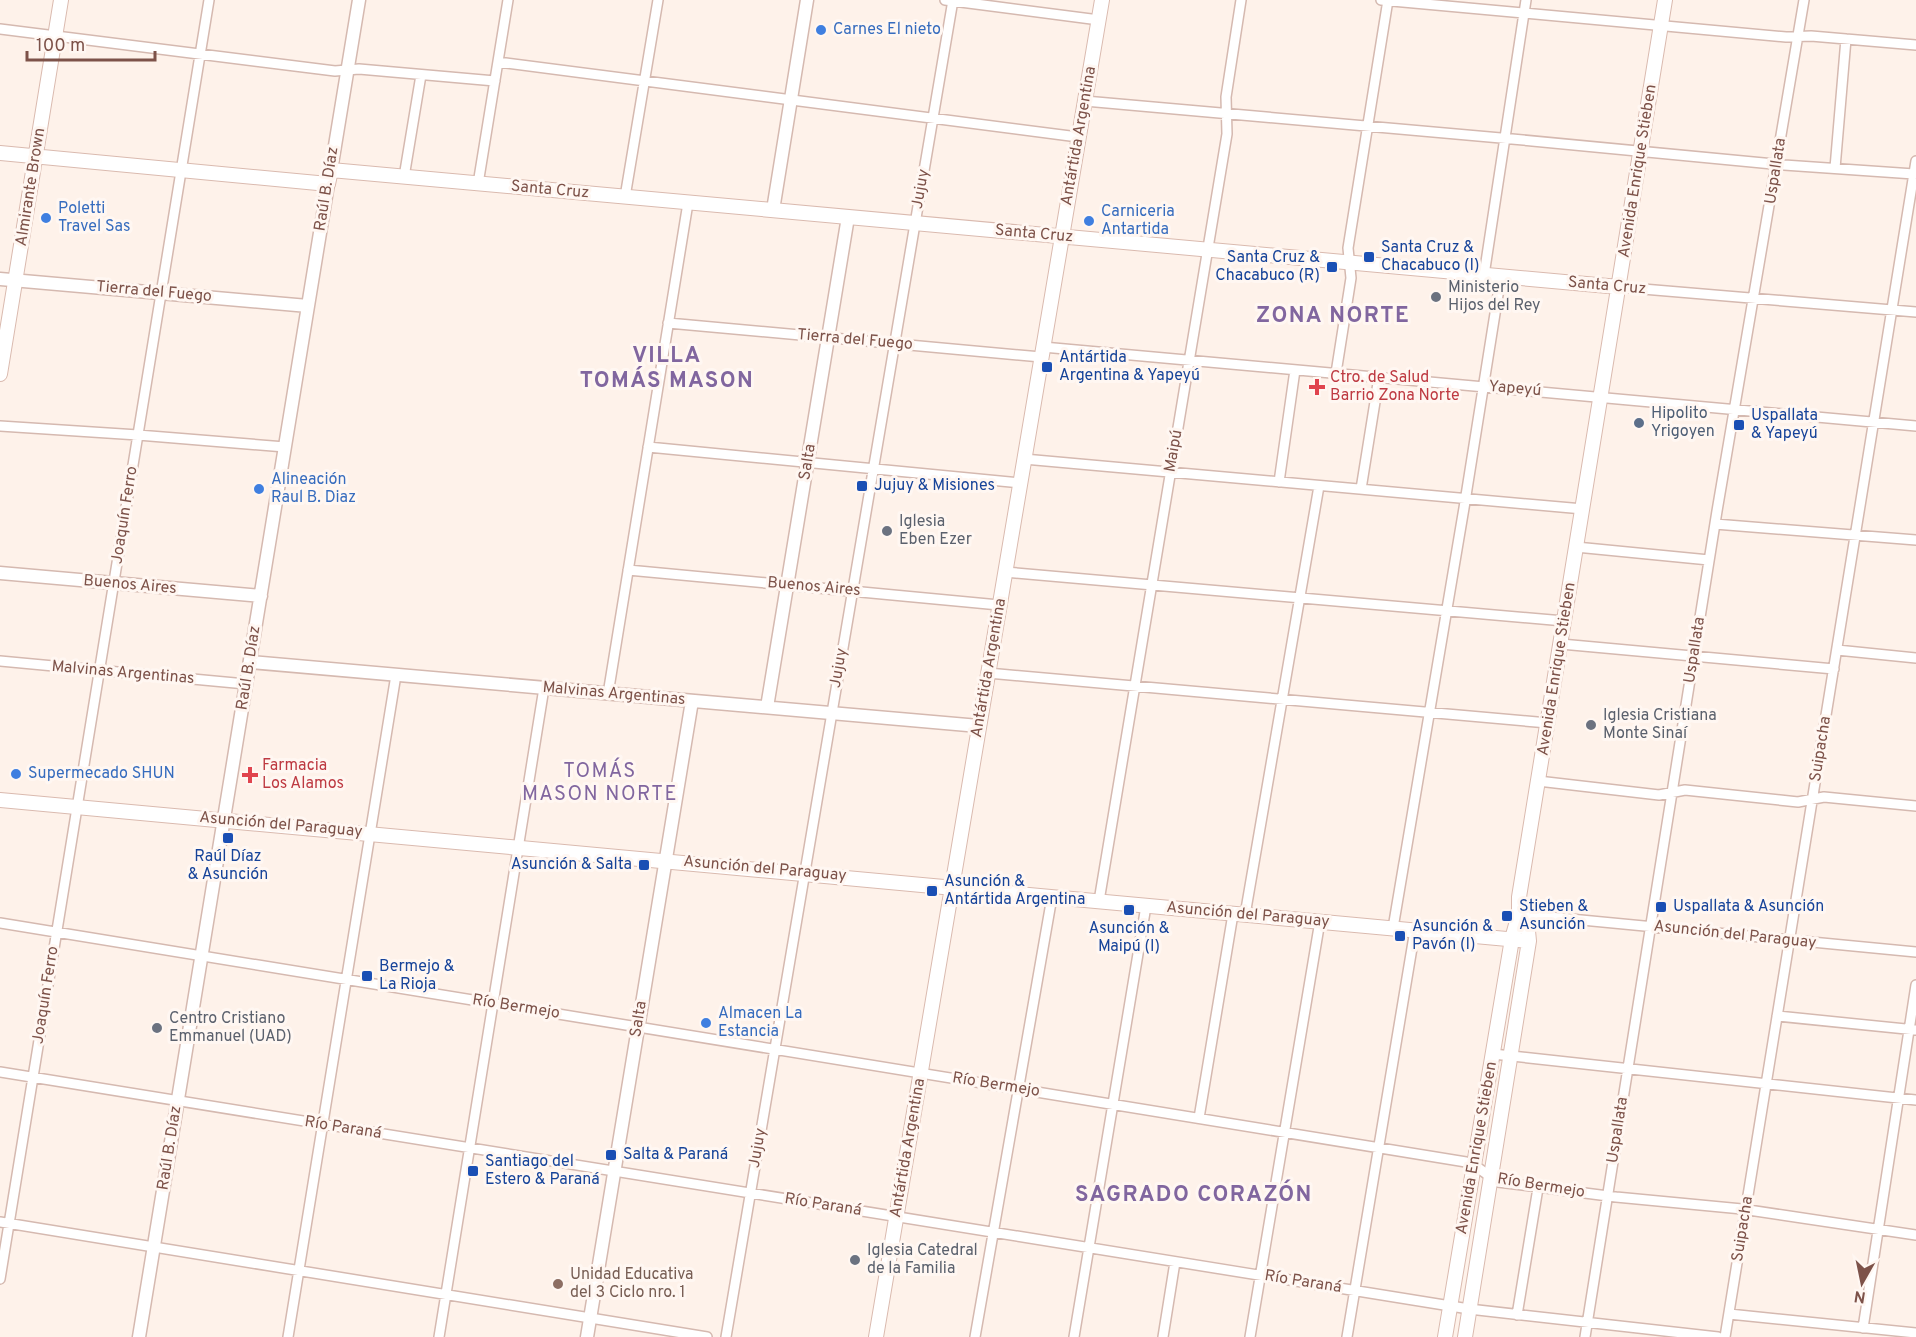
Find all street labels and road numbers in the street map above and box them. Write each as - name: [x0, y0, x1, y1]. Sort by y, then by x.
- street label: Antártida Argentina: [1057, 65, 1101, 207]
- street label: Avenida Enrique Stieben: [1614, 83, 1662, 259]
- street label: Almirante Brown: [12, 126, 50, 248]
- street label: Uspallata: [1761, 136, 1791, 206]
- street label: Raúl B. Díaz: [310, 145, 344, 233]
- street label: Jujuy: [908, 168, 934, 210]
- street label: Santa Cruz: [510, 177, 590, 203]
- street label: Santa Cruz: [994, 221, 1074, 247]
- street label: Santa Cruz: [1567, 273, 1647, 299]
- street label: Tierra del Fuego: [95, 277, 213, 307]
- street label: Tierra del Fuego: [796, 325, 914, 355]
- street label: Yapeyú: [1488, 377, 1542, 401]
- street label: Maipú: [1160, 428, 1188, 474]
- street label: Salta: [795, 442, 821, 482]
- street label: Joaquín Ferro: [107, 465, 143, 565]
- street label: Buenos Aires: [83, 571, 177, 599]
- street label: Buenos Aires: [767, 573, 861, 601]
- street label: Avenida Enrique Stieben: [1533, 581, 1581, 757]
- street label: Antártida Argentina: [967, 597, 1011, 739]
- street label: Uspallata: [1680, 615, 1710, 685]
- street label: Raúl B. Díaz: [232, 624, 266, 712]
- street label: Jujuy: [826, 647, 852, 689]
- street label: Malvinas Argentinas: [51, 657, 195, 689]
- street label: Malvinas Argentinas: [542, 678, 686, 710]
- street label: Suipacha: [1806, 715, 1836, 783]
- street label: Asunción del Paraguay: [199, 808, 363, 842]
- street label: Asunción del Paraguay: [683, 852, 847, 886]
- street label: Asunción del Paraguay: [1166, 898, 1330, 932]
- street label: Asunción del Paraguay: [1653, 916, 1817, 954]
- street label: Joaquín Ferro: [28, 945, 64, 1045]
- street label: Río Bermejo: [471, 990, 561, 1024]
- street label: Salta: [626, 999, 652, 1039]
- street label: Avenida Enrique Stieben: [1452, 1060, 1502, 1236]
- street label: Río Bermejo: [951, 1068, 1041, 1102]
- street label: Antártida Argentina: [886, 1077, 930, 1219]
- street label: Uspallata: [1603, 1095, 1633, 1165]
- street label: Raúl B. Díaz: [153, 1104, 187, 1192]
- street label: Río Paraná: [303, 1112, 383, 1144]
- street label: Jujuy: [745, 1127, 771, 1169]
- street label: Río Bermejo: [1496, 1169, 1586, 1203]
- street label: Río Paraná: [783, 1189, 863, 1221]
- street label: Suipacha: [1728, 1195, 1758, 1263]
- street label: Río Paraná: [1263, 1266, 1343, 1298]

